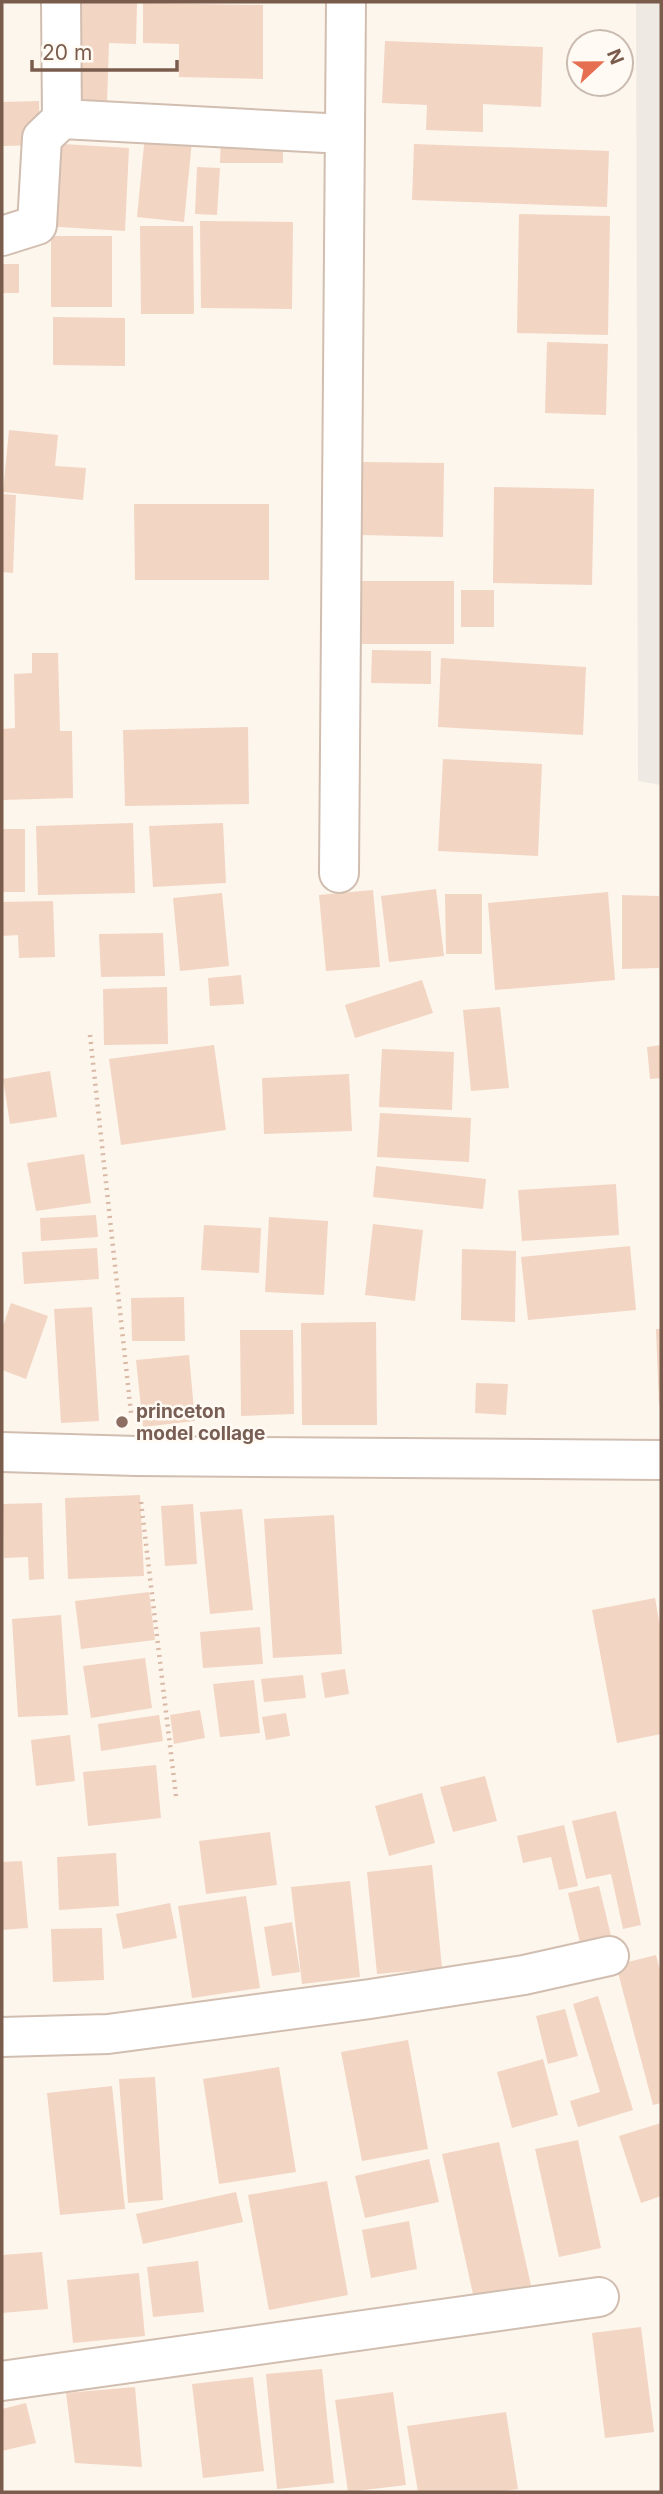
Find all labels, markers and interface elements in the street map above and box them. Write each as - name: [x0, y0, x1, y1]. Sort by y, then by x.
- scale bar: [32, 28, 177, 72]
- north arrow: [565, 28, 635, 98]
- text: 20 m: [42, 40, 92, 65]
- text: N: [602, 46, 629, 68]
- place label: princeton model collage: [136, 1400, 265, 1445]
- marker: princeton model collage: [114, 1414, 130, 1430]

